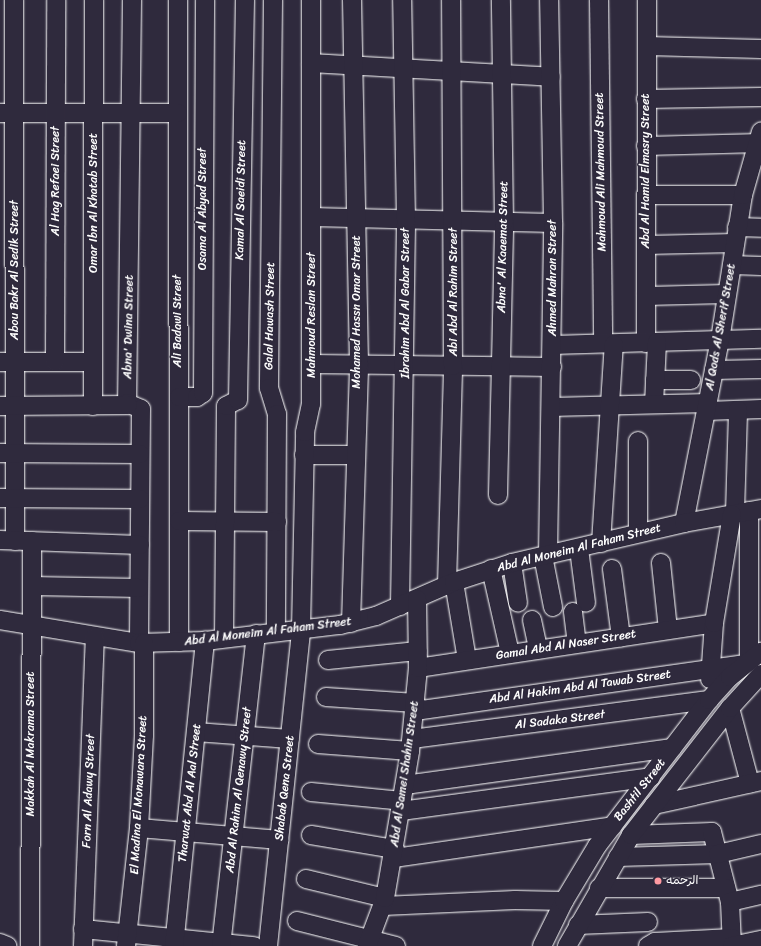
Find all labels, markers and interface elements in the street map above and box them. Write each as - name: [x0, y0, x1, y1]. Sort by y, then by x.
- street label: Mahmoud Ali Mahmoud Street: [592, 92, 610, 252]
- street label: Abd Al Hamid Elmasry Street: [639, 94, 653, 248]
- street label: Al Hag Refaei Street: [49, 126, 63, 236]
- street label: Omar Ibn Al Khatab Street: [87, 132, 101, 274]
- street label: Kamal Al Saeidi Street: [233, 140, 249, 260]
- street label: Osama Al Abyad Street: [196, 147, 210, 271]
- street label: Abna' Al Kaaemat Street: [495, 181, 511, 313]
- street label: Abou Bakr Al Sedik Street: [8, 200, 22, 340]
- street label: Ahmed Mahran Street: [546, 220, 560, 336]
- street label: Ibrahim Abd Al Gabar Street: [399, 227, 413, 379]
- street label: Abi Abd Al Rahim Street: [447, 227, 461, 357]
- street label: Mohamed Hassn Omar Street: [350, 235, 364, 389]
- street label: Mahmoud Reslan Street: [305, 252, 319, 378]
- street label: Galal Hawash Street: [262, 262, 278, 370]
- street label: Al Qods Al Sherif Street: [703, 262, 739, 392]
- street label: Ali Badawi Street: [171, 274, 185, 368]
- street label: Abna' Dwina Street: [121, 275, 137, 379]
- street label: Abd Al Moneim Al Faham Street: [495, 521, 663, 575]
- street label: Abd Al Moneim Al Faham Street: [183, 615, 353, 649]
- street label: Gamal Abd Al Naser Street: [494, 627, 638, 663]
- street label: Abd Al Hakim Abd Al Tawab Street: [488, 667, 672, 707]
- street label: Makkah Al Makrama Street: [24, 672, 38, 816]
- street label: Abd Al Samei Shahin Street: [388, 700, 422, 848]
- street label: Abd Al Rahim Al Qenawy Street: [223, 706, 255, 874]
- street label: Al Sadaka Street: [514, 707, 606, 733]
- street label: El Madina El Monawara Street: [128, 715, 150, 875]
- street label: Tharwat Abd Al Aal Street: [176, 723, 204, 863]
- street label: Forn Al Adawy Street: [80, 734, 98, 848]
- street label: Shabab Qena Street: [272, 734, 298, 842]
- street label: Bashtil Street: [611, 756, 669, 824]
- place label: الرحمه: [666, 874, 698, 888]
- marker: الرحمه: [653, 876, 663, 886]

